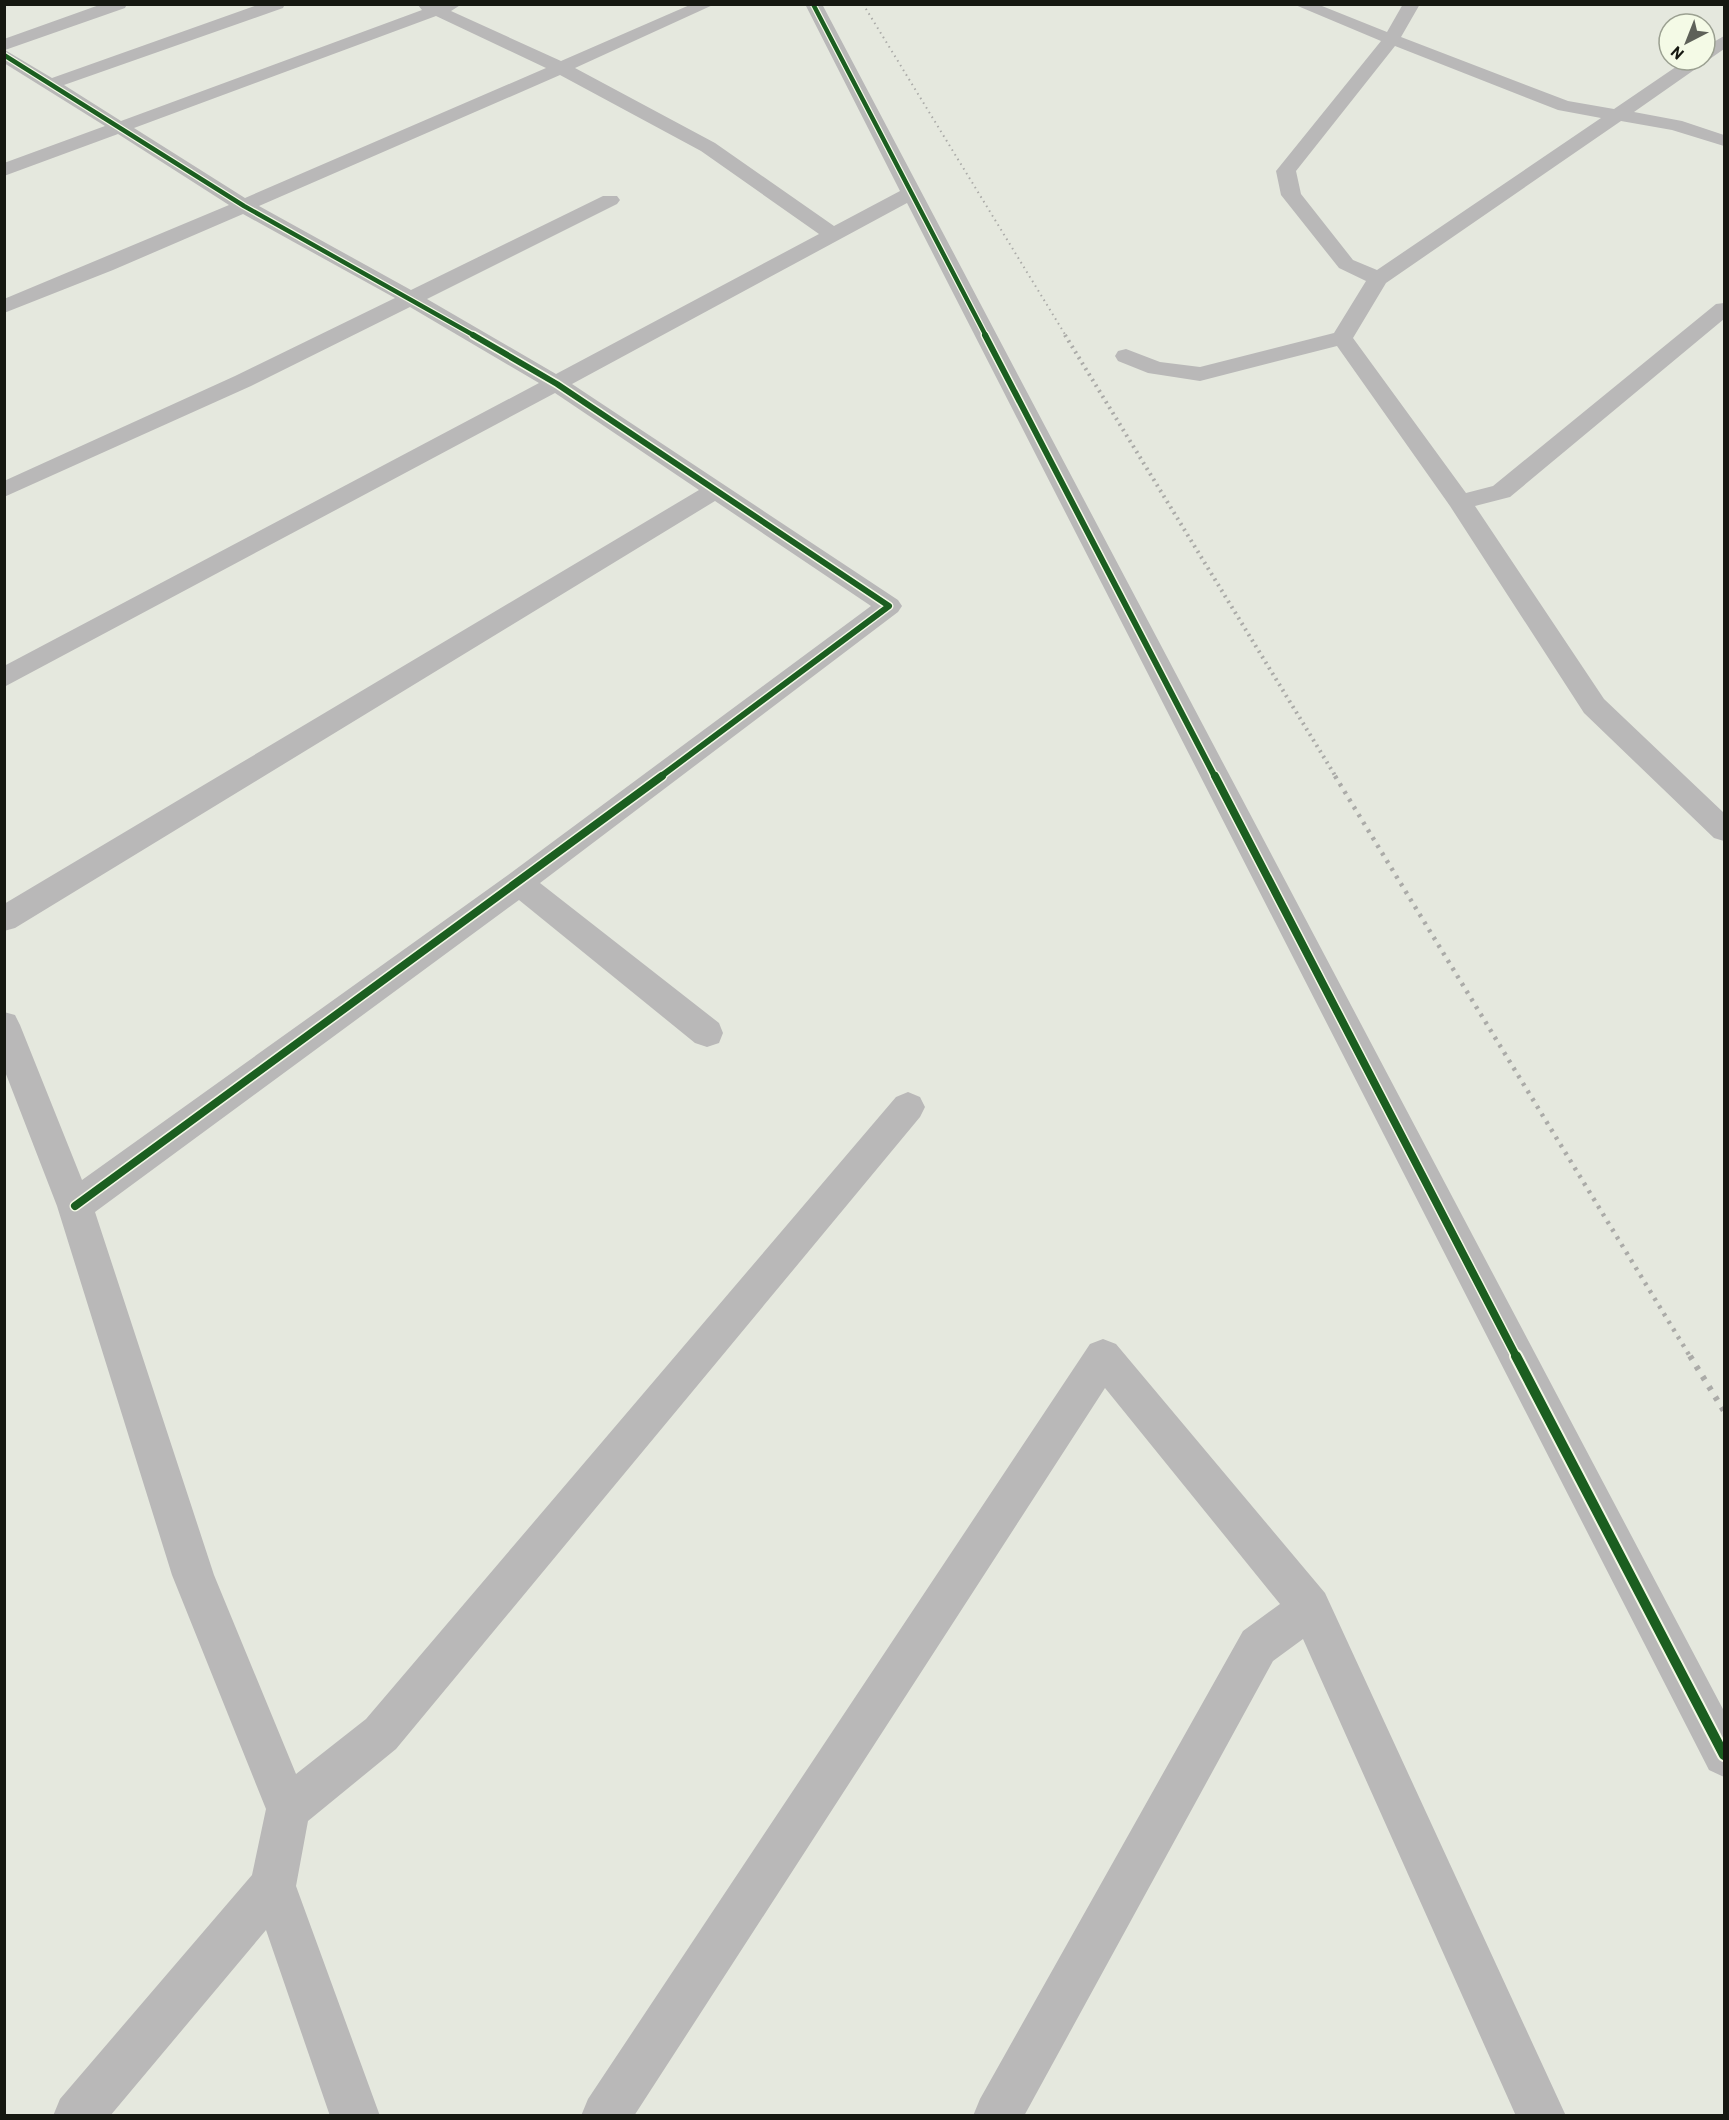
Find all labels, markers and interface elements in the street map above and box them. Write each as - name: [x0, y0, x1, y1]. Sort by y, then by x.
- north arrow: [1657, 12, 1717, 72]
- text: N: [1666, 43, 1687, 64]

